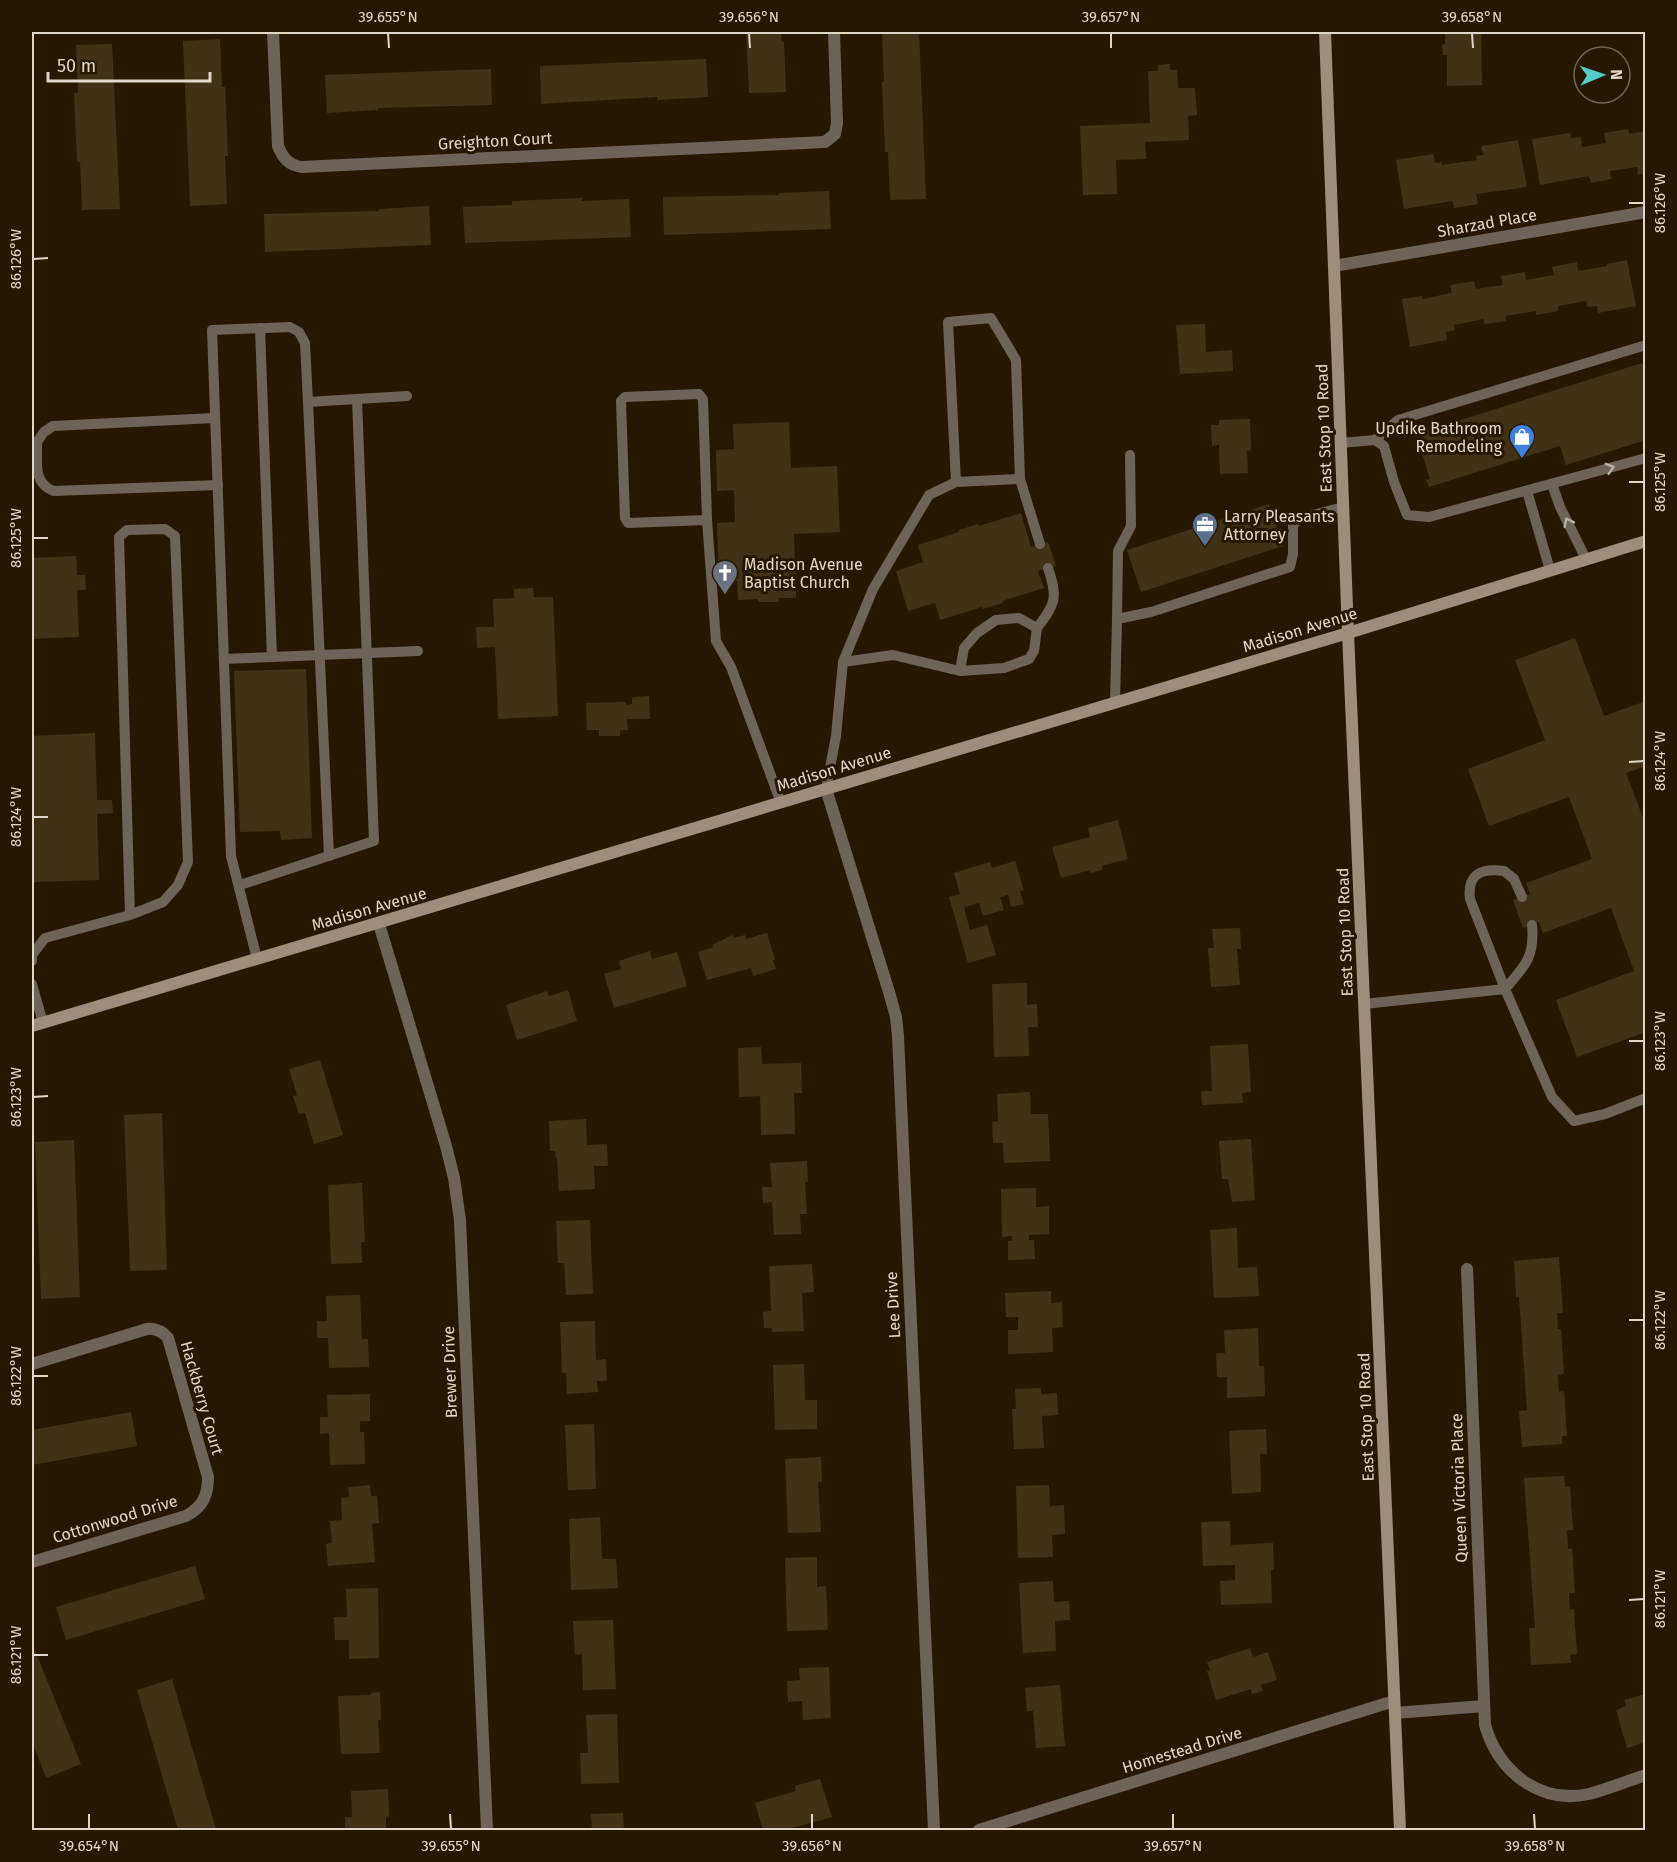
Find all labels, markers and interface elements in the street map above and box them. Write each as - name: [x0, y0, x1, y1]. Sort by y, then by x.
- text: 39.655°N: [358, 8, 418, 26]
- text: 39.656°N: [719, 8, 779, 26]
- text: 39.657°N: [1082, 8, 1140, 26]
- text: 39.658°N: [1442, 8, 1502, 26]
- scale bar: [48, 45, 210, 83]
- north arrow: [1572, 45, 1632, 105]
- text: 50 m: [57, 55, 96, 77]
- text: N: [1607, 69, 1626, 80]
- street label: Greighton Court: [437, 129, 553, 153]
- text: 86.126°W: [1651, 172, 1669, 233]
- street label: Sharzad Place: [1436, 205, 1538, 241]
- text: 86.126°W: [7, 228, 25, 289]
- street label: East Stop 10 Road: [1312, 363, 1336, 493]
- place label: Updike Bathroom Remodeling: [1375, 419, 1503, 456]
- shop icon: Updike Bathroom Remodeling: [1507, 422, 1537, 460]
- text: 86.125°W: [1651, 451, 1669, 512]
- one-way arrow: [1604, 463, 1614, 475]
- text: 86.125°W: [7, 507, 25, 568]
- place label: Larry Pleasants Attorney: [1224, 507, 1334, 544]
- office icon: Larry Pleasants Attorney: [1190, 510, 1220, 548]
- one-way arrow: [1563, 517, 1575, 528]
- place label: Madison Avenue Baptist Church: [744, 555, 863, 592]
- church icon: Madison Avenue Baptist Church: [710, 558, 740, 596]
- street label: Madison Avenue: [1240, 604, 1360, 656]
- text: 86.124°W: [1651, 730, 1669, 791]
- street label: Madison Avenue: [774, 743, 894, 795]
- text: 86.124°W: [7, 786, 25, 847]
- street label: East Stop 10 Road: [1333, 867, 1357, 997]
- street label: Madison Avenue: [309, 883, 429, 935]
- text: 86.123°W: [1651, 1010, 1669, 1071]
- text: 86.123°W: [7, 1066, 25, 1127]
- street label: Lee Drive: [882, 1271, 904, 1339]
- text: 86.122°W: [1651, 1289, 1669, 1350]
- street label: Brewer Drive: [439, 1326, 461, 1418]
- street label: Hackberry Court: [177, 1339, 227, 1457]
- text: 86.122°W: [7, 1345, 25, 1406]
- street label: East Stop 10 Road: [1354, 1352, 1378, 1482]
- street label: Queen Victoria Place: [1447, 1413, 1471, 1563]
- street label: Cottonwood Drive: [50, 1491, 180, 1547]
- text: 86.121°W: [1651, 1569, 1669, 1628]
- text: 86.121°W: [7, 1625, 25, 1684]
- street label: Homestead Drive: [1120, 1723, 1244, 1777]
- text: 39.654°N: [59, 1837, 119, 1855]
- text: 39.655°N: [421, 1837, 481, 1855]
- text: 39.656°N: [782, 1837, 842, 1855]
- text: 39.657°N: [1144, 1837, 1202, 1855]
- text: 39.658°N: [1505, 1837, 1565, 1855]

